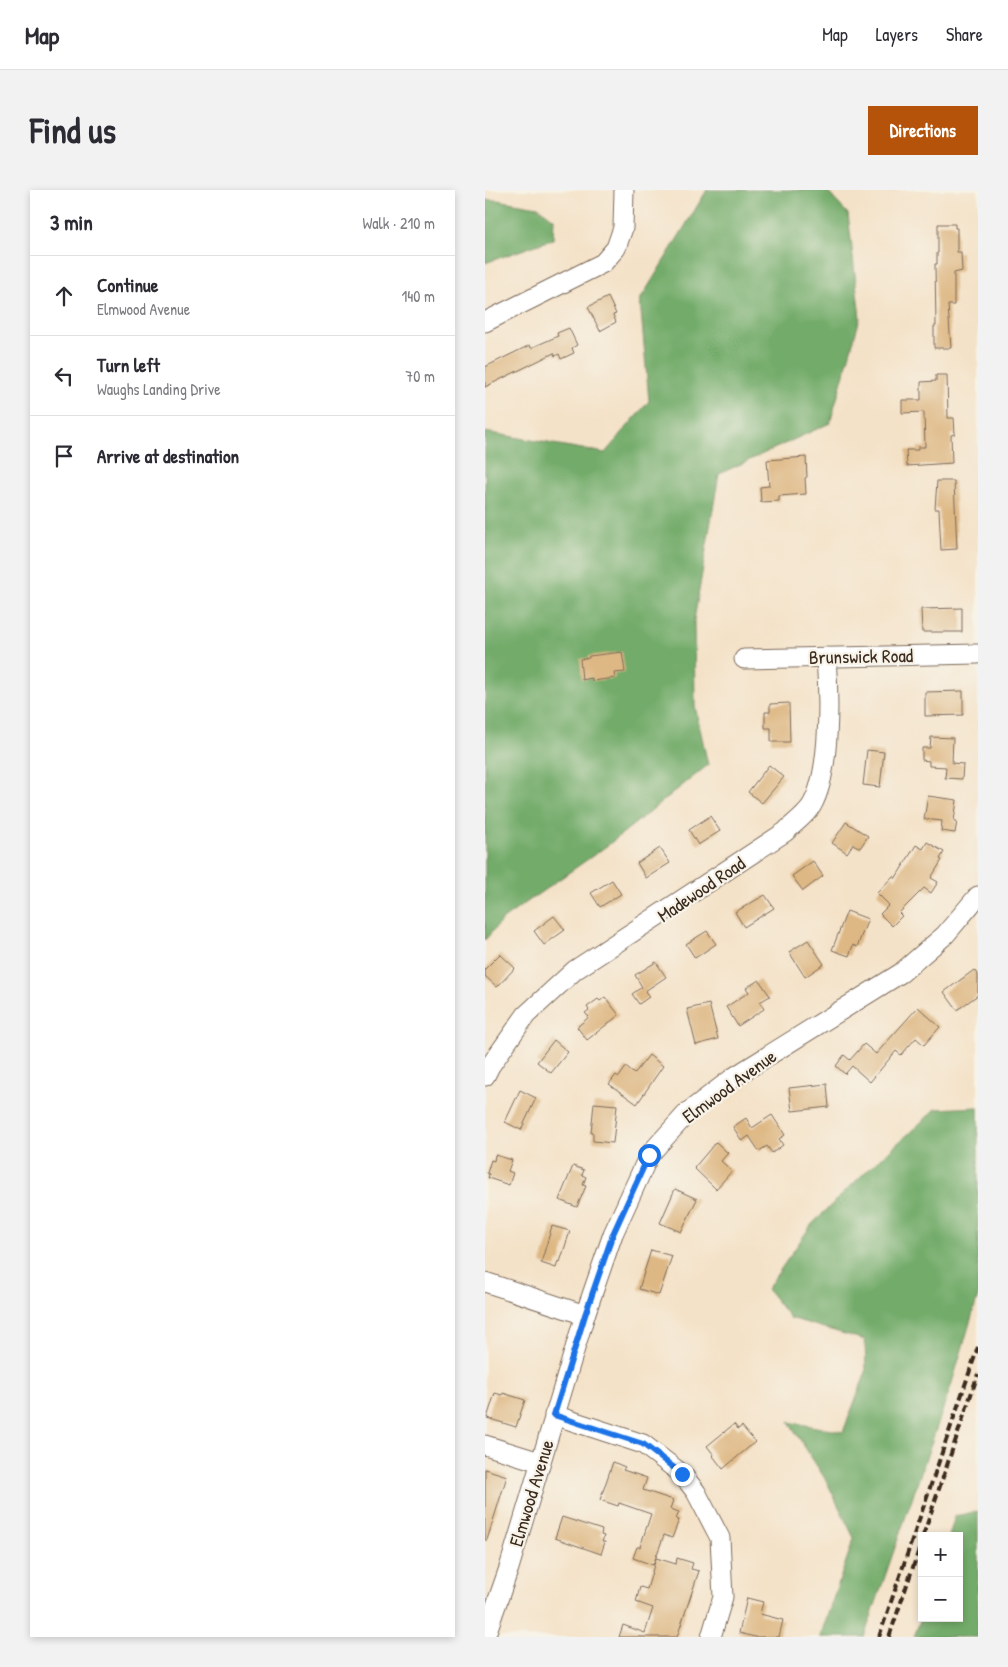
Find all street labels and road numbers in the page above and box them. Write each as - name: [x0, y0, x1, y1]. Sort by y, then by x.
- street label: Brunswick Road: [809, 642, 914, 670]
- street label: Madewood Road: [652, 850, 751, 928]
- street label: Elmwood Avenue: [677, 1043, 782, 1129]
- street label: Elmwood Avenue: [502, 1436, 560, 1550]

